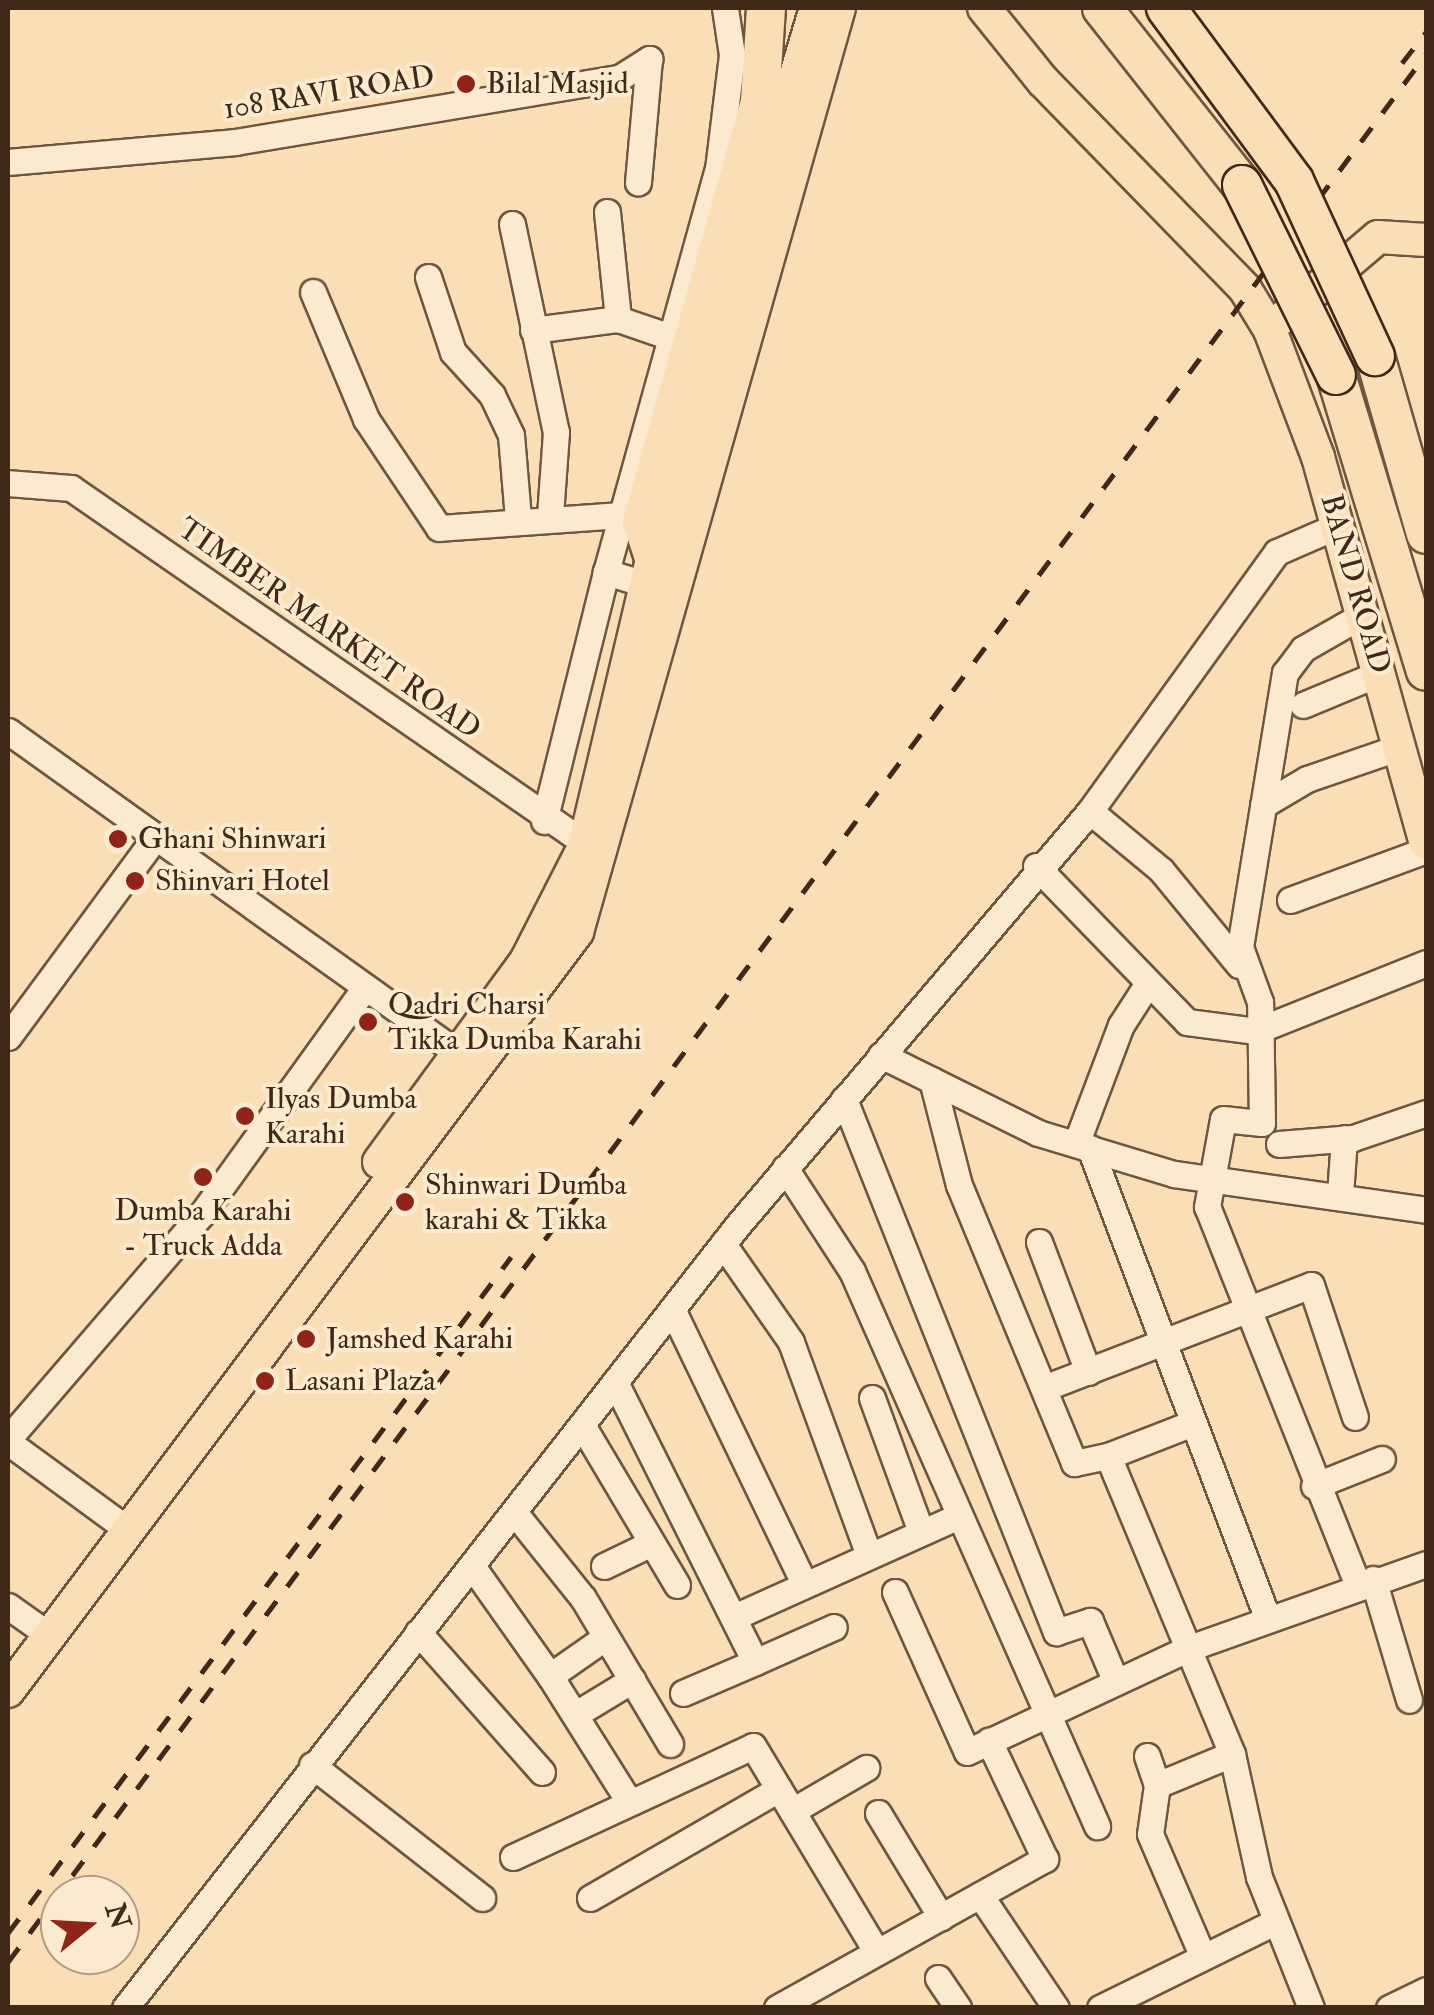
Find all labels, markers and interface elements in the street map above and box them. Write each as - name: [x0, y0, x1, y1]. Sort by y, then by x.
- street label: 108 RAVI ROAD: [221, 59, 437, 127]
- place label: Bilal Masjid: [486, 66, 629, 102]
- marker: Bilal Masjid: [455, 73, 477, 95]
- street label: BAND ROAD: [1312, 490, 1398, 678]
- street label: TIMBER MARKET ROAD: [171, 511, 487, 747]
- place label: Ghani Shinwari: [138, 821, 326, 857]
- marker: Ghani Shinwari: [107, 828, 129, 850]
- place label: Shinvari Hotel: [155, 863, 330, 899]
- marker: Shinvari Hotel: [124, 870, 146, 892]
- place label: Qadri Charsi Tikka Dumba Karahi: [388, 987, 642, 1058]
- marker: Qadri Charsi Tikka Dumba Karahi: [357, 1011, 379, 1033]
- place label: Ilyas Dumba Karahi: [265, 1081, 417, 1152]
- marker: Ilyas Dumba Karahi: [234, 1105, 256, 1127]
- marker: Dumba Karahi - Truck Adda: [192, 1166, 214, 1188]
- place label: Shinwari Dumba karahi & Tikka: [425, 1167, 627, 1238]
- marker: Shinwari Dumba karahi & Tikka: [394, 1191, 416, 1213]
- place label: Dumba Karahi - Truck Adda: [115, 1193, 291, 1264]
- place label: Jamshed Karahi: [326, 1321, 513, 1357]
- marker: Jamshed Karahi: [295, 1328, 317, 1350]
- place label: Lasani Plaza: [285, 1363, 436, 1399]
- marker: Lasani Plaza: [254, 1370, 276, 1392]
- north arrow: [40, 1875, 140, 1975]
- text: N: [97, 1899, 138, 1934]

